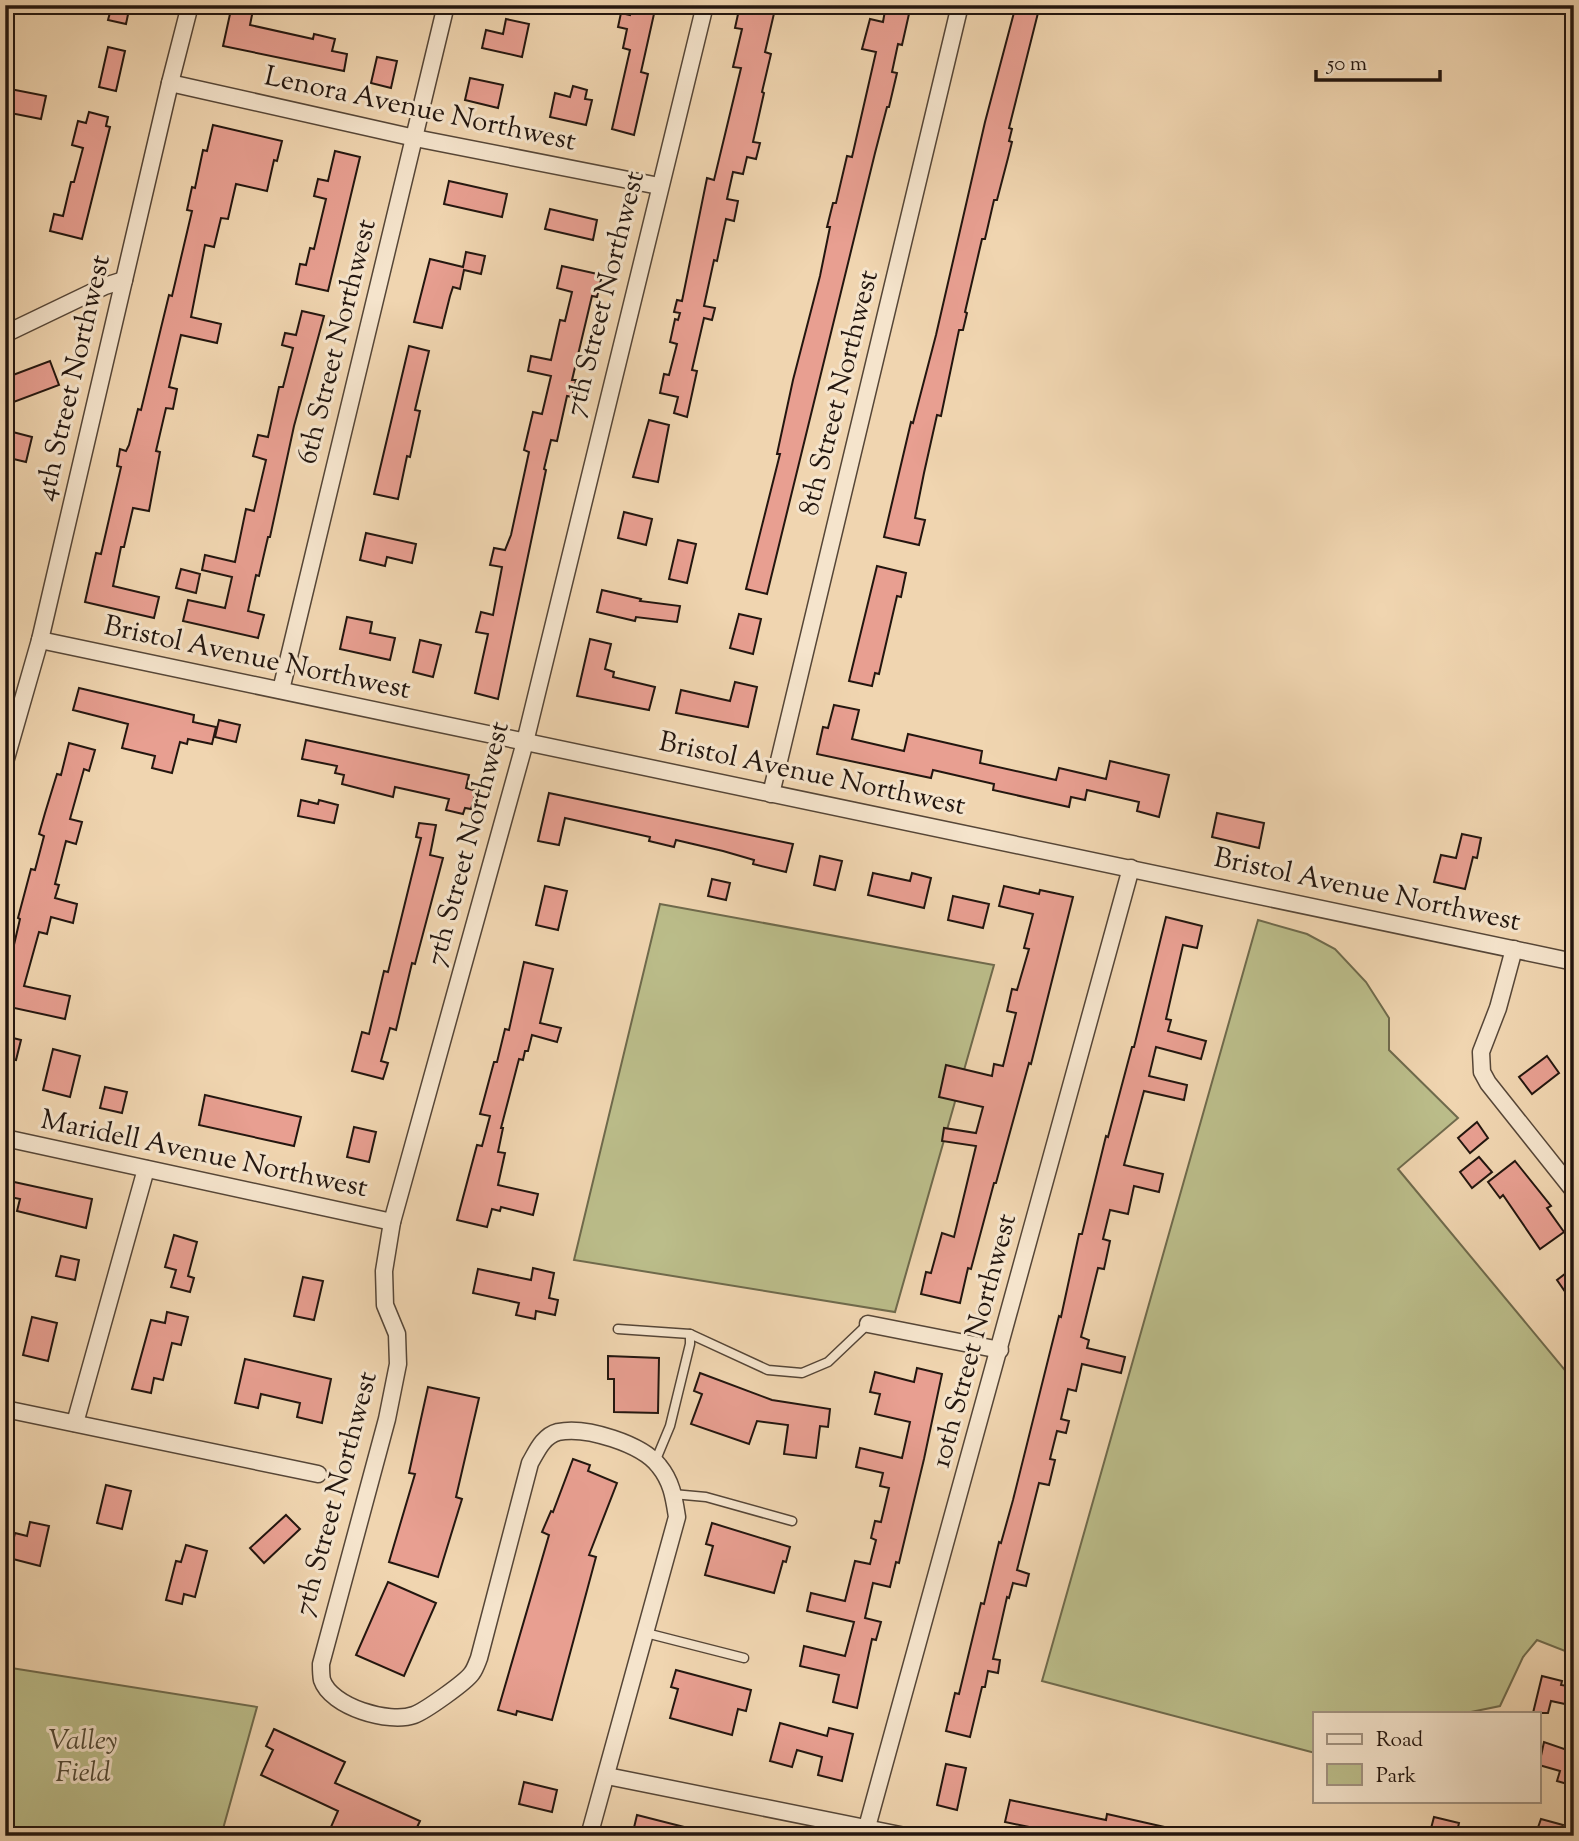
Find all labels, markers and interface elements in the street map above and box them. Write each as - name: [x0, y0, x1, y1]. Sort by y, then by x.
- scale bar: [1316, 38, 1441, 82]
- text: 50 m: [1326, 50, 1367, 80]
- street label: Lenora Avenue Northwest: [260, 57, 580, 163]
- street label: 7th Street Northwest: [556, 167, 656, 421]
- street label: 6th Street Northwest: [288, 215, 388, 469]
- street label: 4th Street Northwest: [26, 251, 122, 505]
- street label: 8th Street Northwest: [790, 266, 890, 520]
- street label: Bristol Avenue Northwest: [100, 607, 414, 711]
- street label: 7th Street Northwest: [417, 717, 521, 971]
- street label: Bristol Avenue Northwest: [655, 723, 969, 827]
- street label: Bristol Avenue Northwest: [1210, 839, 1524, 943]
- street label: Maridell Avenue Northwest: [37, 1101, 372, 1209]
- street label: 10th Street Northwest: [922, 1209, 1028, 1472]
- street label: 7th Street Northwest: [285, 1367, 389, 1621]
- legend: [1313, 1712, 1540, 1802]
- park label: Valley Field: [49, 1722, 117, 1794]
- text: Road: [1376, 1726, 1423, 1756]
- text: Park: [1376, 1762, 1417, 1792]

